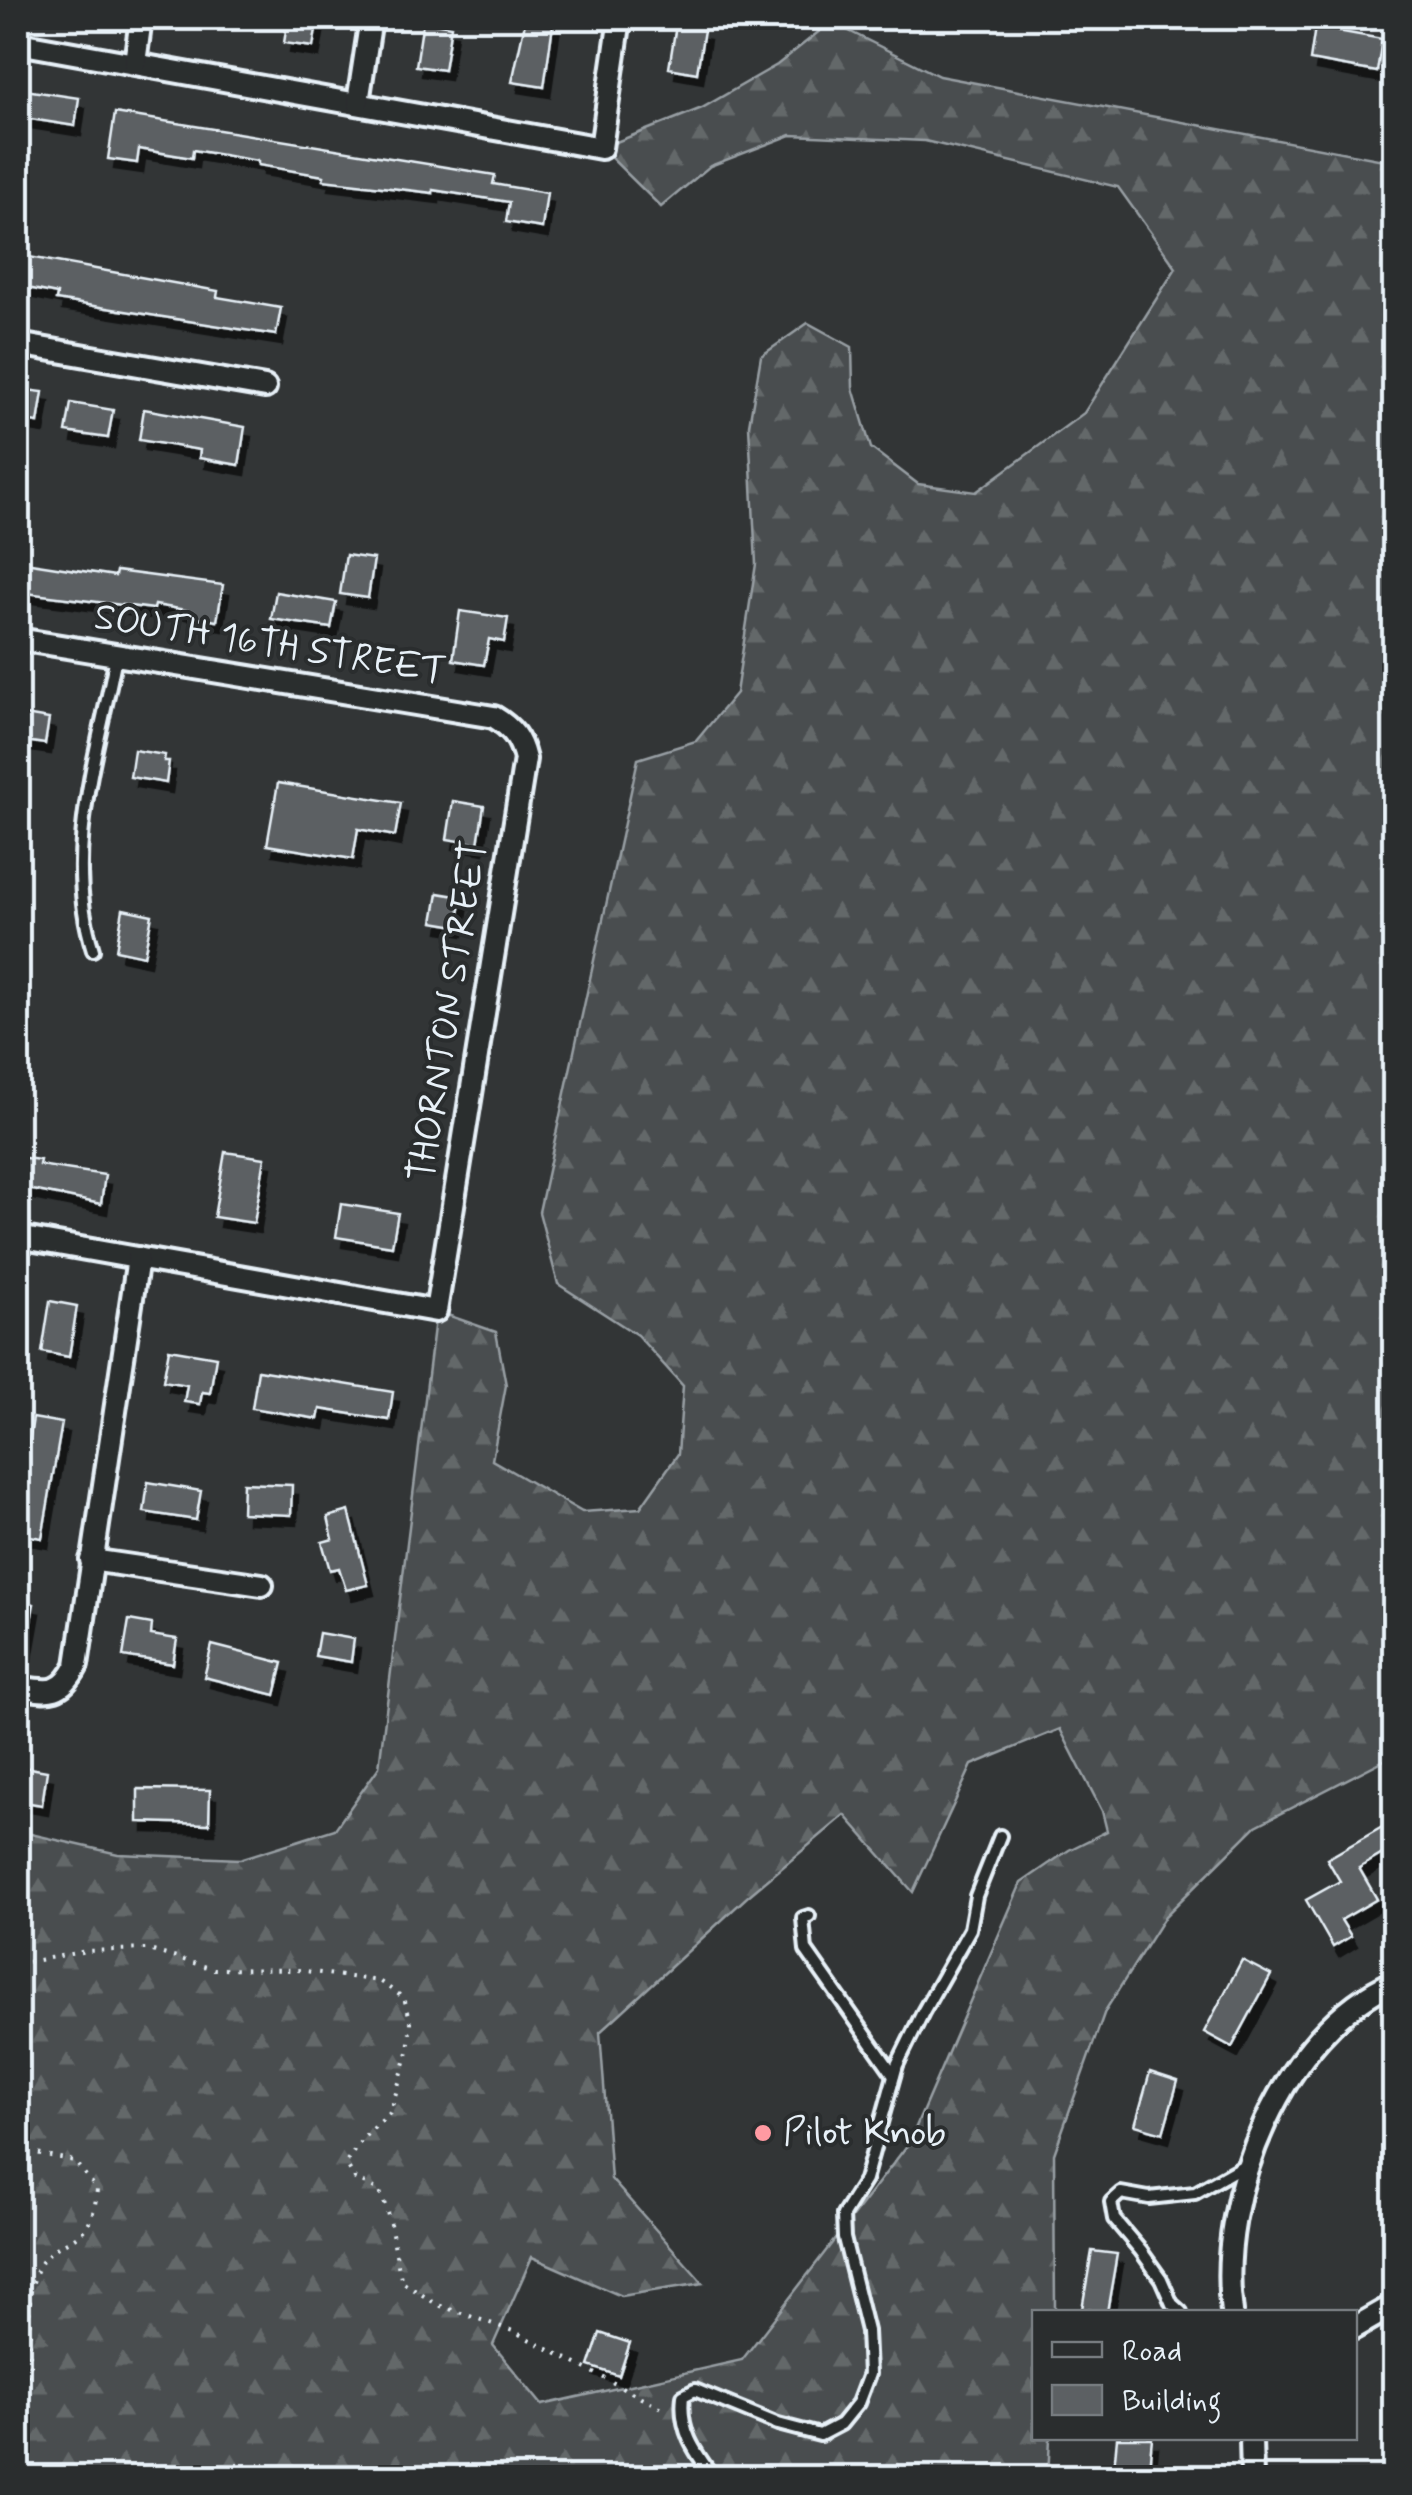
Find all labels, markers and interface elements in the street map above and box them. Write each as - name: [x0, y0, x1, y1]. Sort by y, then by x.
- street label: SOUTH 16TH STREET: [91, 593, 449, 697]
- street label: THORNTON STREET: [398, 837, 500, 1185]
- place label: Pilot Knob: [783, 2109, 946, 2158]
- marker: Pilot Knob: [752, 2122, 774, 2144]
- legend: [1032, 2310, 1357, 2440]
- text: Road: [1122, 2332, 1182, 2371]
- text: Building: [1122, 2382, 1221, 2424]

